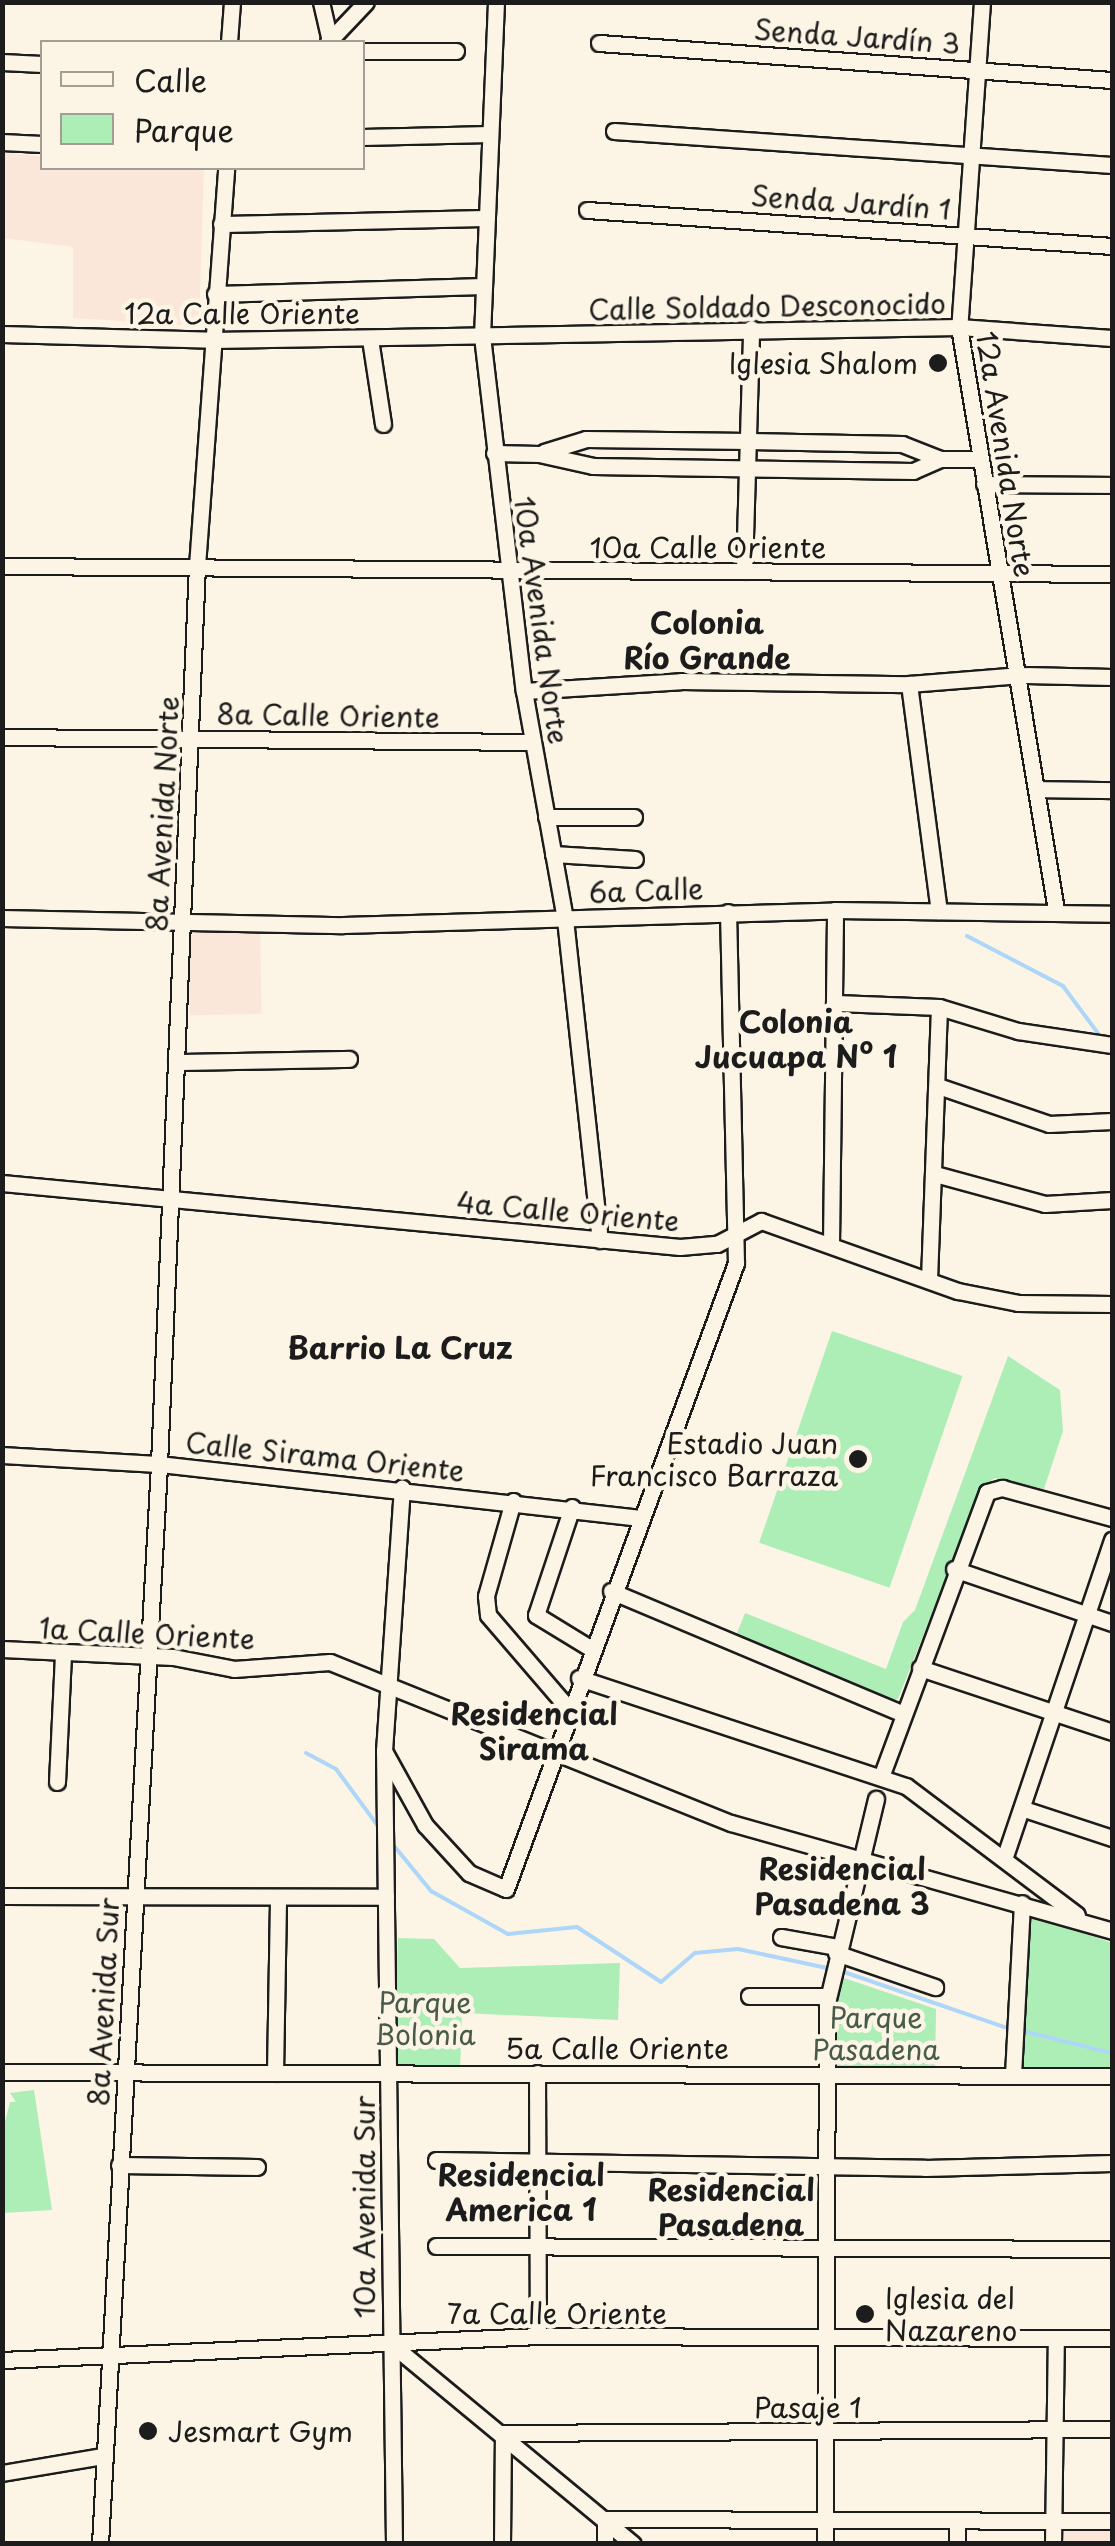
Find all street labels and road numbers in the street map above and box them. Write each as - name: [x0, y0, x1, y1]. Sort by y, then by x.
- street label: Senda Jardín 3: [753, 12, 961, 60]
- street label: Senda Jardín 1: [750, 178, 952, 226]
- street label: Calle Soldado Desconocido: [587, 286, 947, 326]
- street label: 12a Calle Oriente: [124, 296, 360, 330]
- street label: 12a Avenida Norte: [970, 327, 1042, 581]
- street label: 10a Avenida Norte: [508, 493, 576, 747]
- street label: 10a Calle Oriente: [590, 530, 826, 564]
- street label: 8a Avenida Norte: [139, 695, 185, 933]
- street label: 8a Calle Oriente: [217, 696, 439, 734]
- street label: 6a Calle: [588, 871, 704, 909]
- street label: 4a Calle Oriente: [456, 1185, 680, 1237]
- street label: Calle Sirama Oriente: [182, 1424, 468, 1488]
- street label: 1a Calle Oriente: [38, 1611, 256, 1655]
- street label: 8a Avenida Sur: [81, 1898, 125, 2106]
- street label: 5a Calle Oriente: [506, 2031, 728, 2065]
- street label: 10a Avenida Sur: [347, 2096, 381, 2318]
- street label: 7a Calle Oriente: [448, 2296, 666, 2330]
- street label: Pasaje 1: [754, 2390, 862, 2424]

